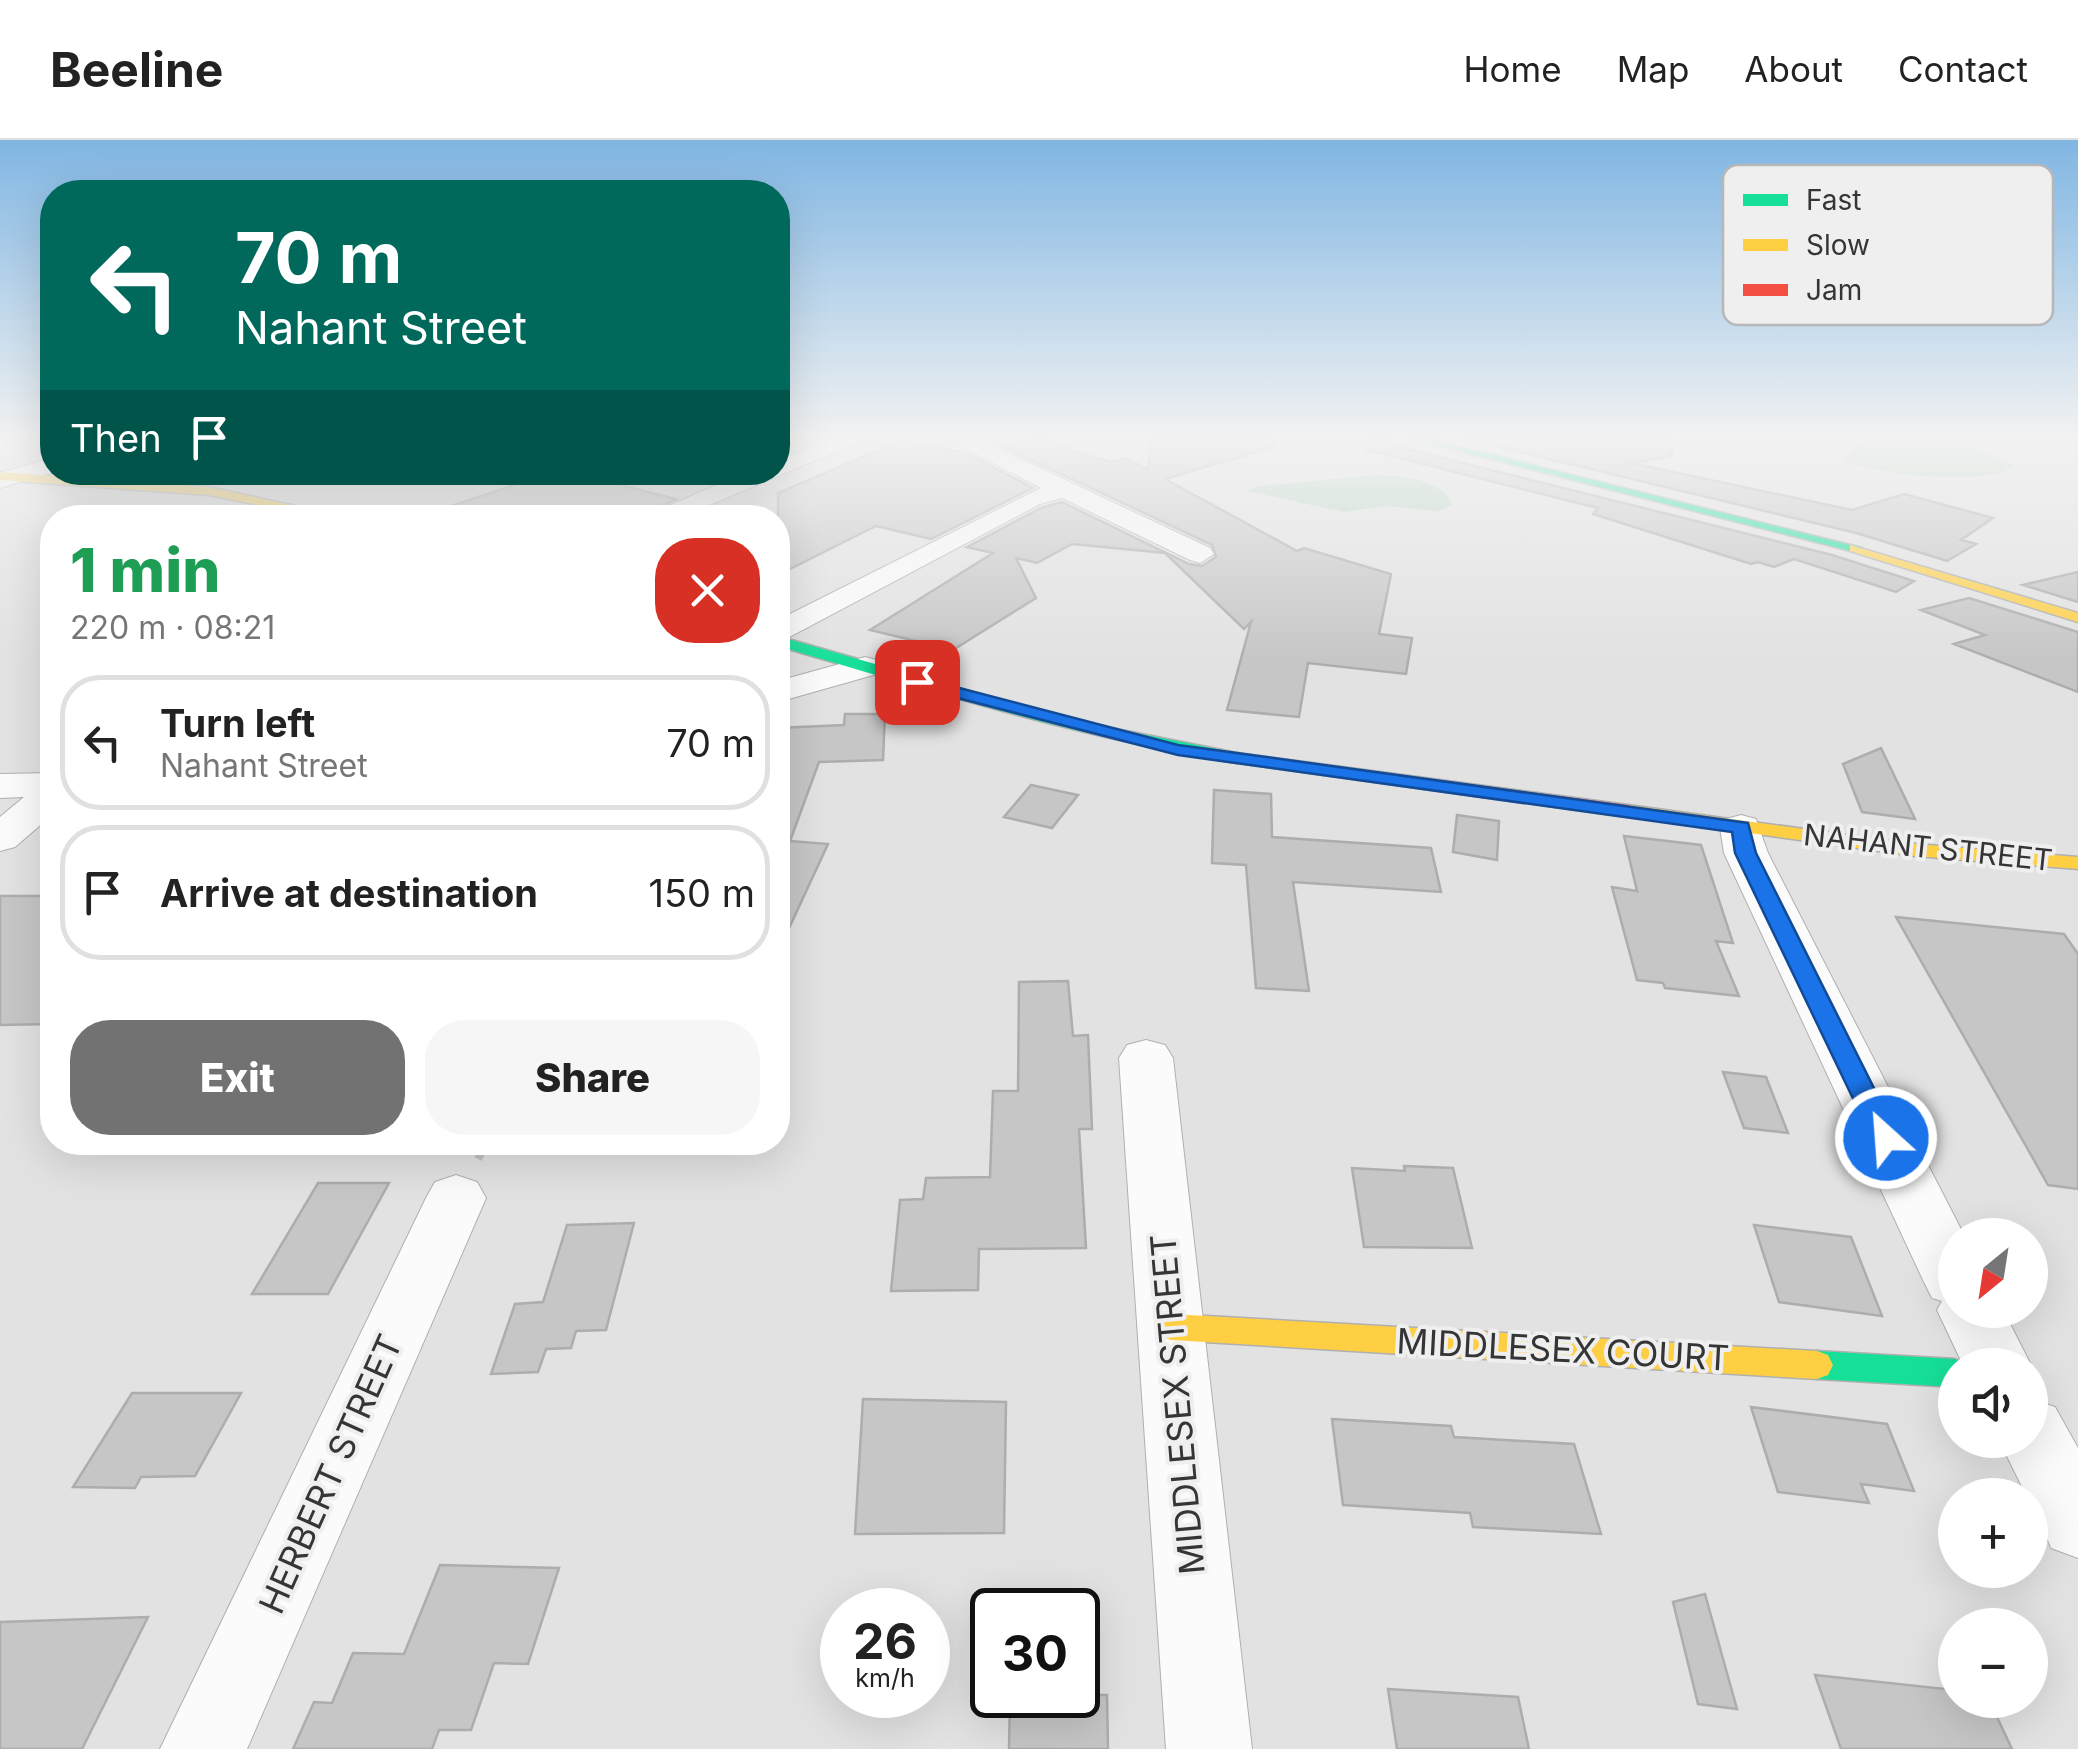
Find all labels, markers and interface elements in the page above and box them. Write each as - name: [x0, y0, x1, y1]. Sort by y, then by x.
- text: Beeline: [50, 40, 223, 99]
- text: Home: [1464, 48, 1562, 90]
- text: Map: [1617, 48, 1689, 90]
- text: About: [1744, 48, 1843, 90]
- text: Contact: [1898, 48, 2028, 90]
- legend: [1723, 165, 2053, 325]
- text: Fast: [1806, 183, 1862, 217]
- text: 70 m: [235, 215, 402, 300]
- icon: left: [70, 220, 200, 350]
- text: Slow: [1806, 228, 1870, 262]
- text: Jam: [1806, 273, 1862, 307]
- text: Nahant Street: [235, 300, 527, 355]
- icon: arrive: [182, 410, 237, 465]
- text: Then: [70, 415, 162, 461]
- text: 1 min: [70, 534, 220, 606]
- button: close: [655, 538, 760, 643]
- text: 220 m · 08:21: [70, 608, 275, 647]
- pin: [875, 640, 960, 725]
- icon: arrive: [890, 655, 945, 710]
- text: Turn left: [160, 700, 315, 746]
- icon: left: [75, 715, 130, 770]
- text: 70 m: [666, 720, 755, 766]
- text: Nahant Street: [160, 746, 368, 785]
- street label: NAHANT STREET: [1802, 816, 2054, 878]
- icon: arrive: [75, 865, 130, 920]
- text: Arrive at destination: [160, 870, 538, 916]
- text: 150 m: [648, 870, 755, 916]
- button: Exit: [70, 1020, 405, 1135]
- button: Share: [425, 1020, 760, 1135]
- position arrow: [1834, 1086, 1938, 1190]
- north arrow: [1938, 1218, 2048, 1328]
- map controls: [1938, 1218, 2048, 1718]
- street label: MIDDLESEX STREET: [1141, 1232, 1213, 1576]
- street label: MIDDLESEX COURT: [1396, 1319, 1730, 1379]
- street label: HERBERT STREET: [250, 1328, 410, 1619]
- button: sound: [1938, 1348, 2048, 1458]
- button: +: [1938, 1478, 2048, 1588]
- speed limit sign: 30: [970, 1588, 1100, 1718]
- button: −: [1938, 1608, 2048, 1718]
- text: 26: [853, 1611, 917, 1671]
- text: km/h: [855, 1663, 915, 1693]

